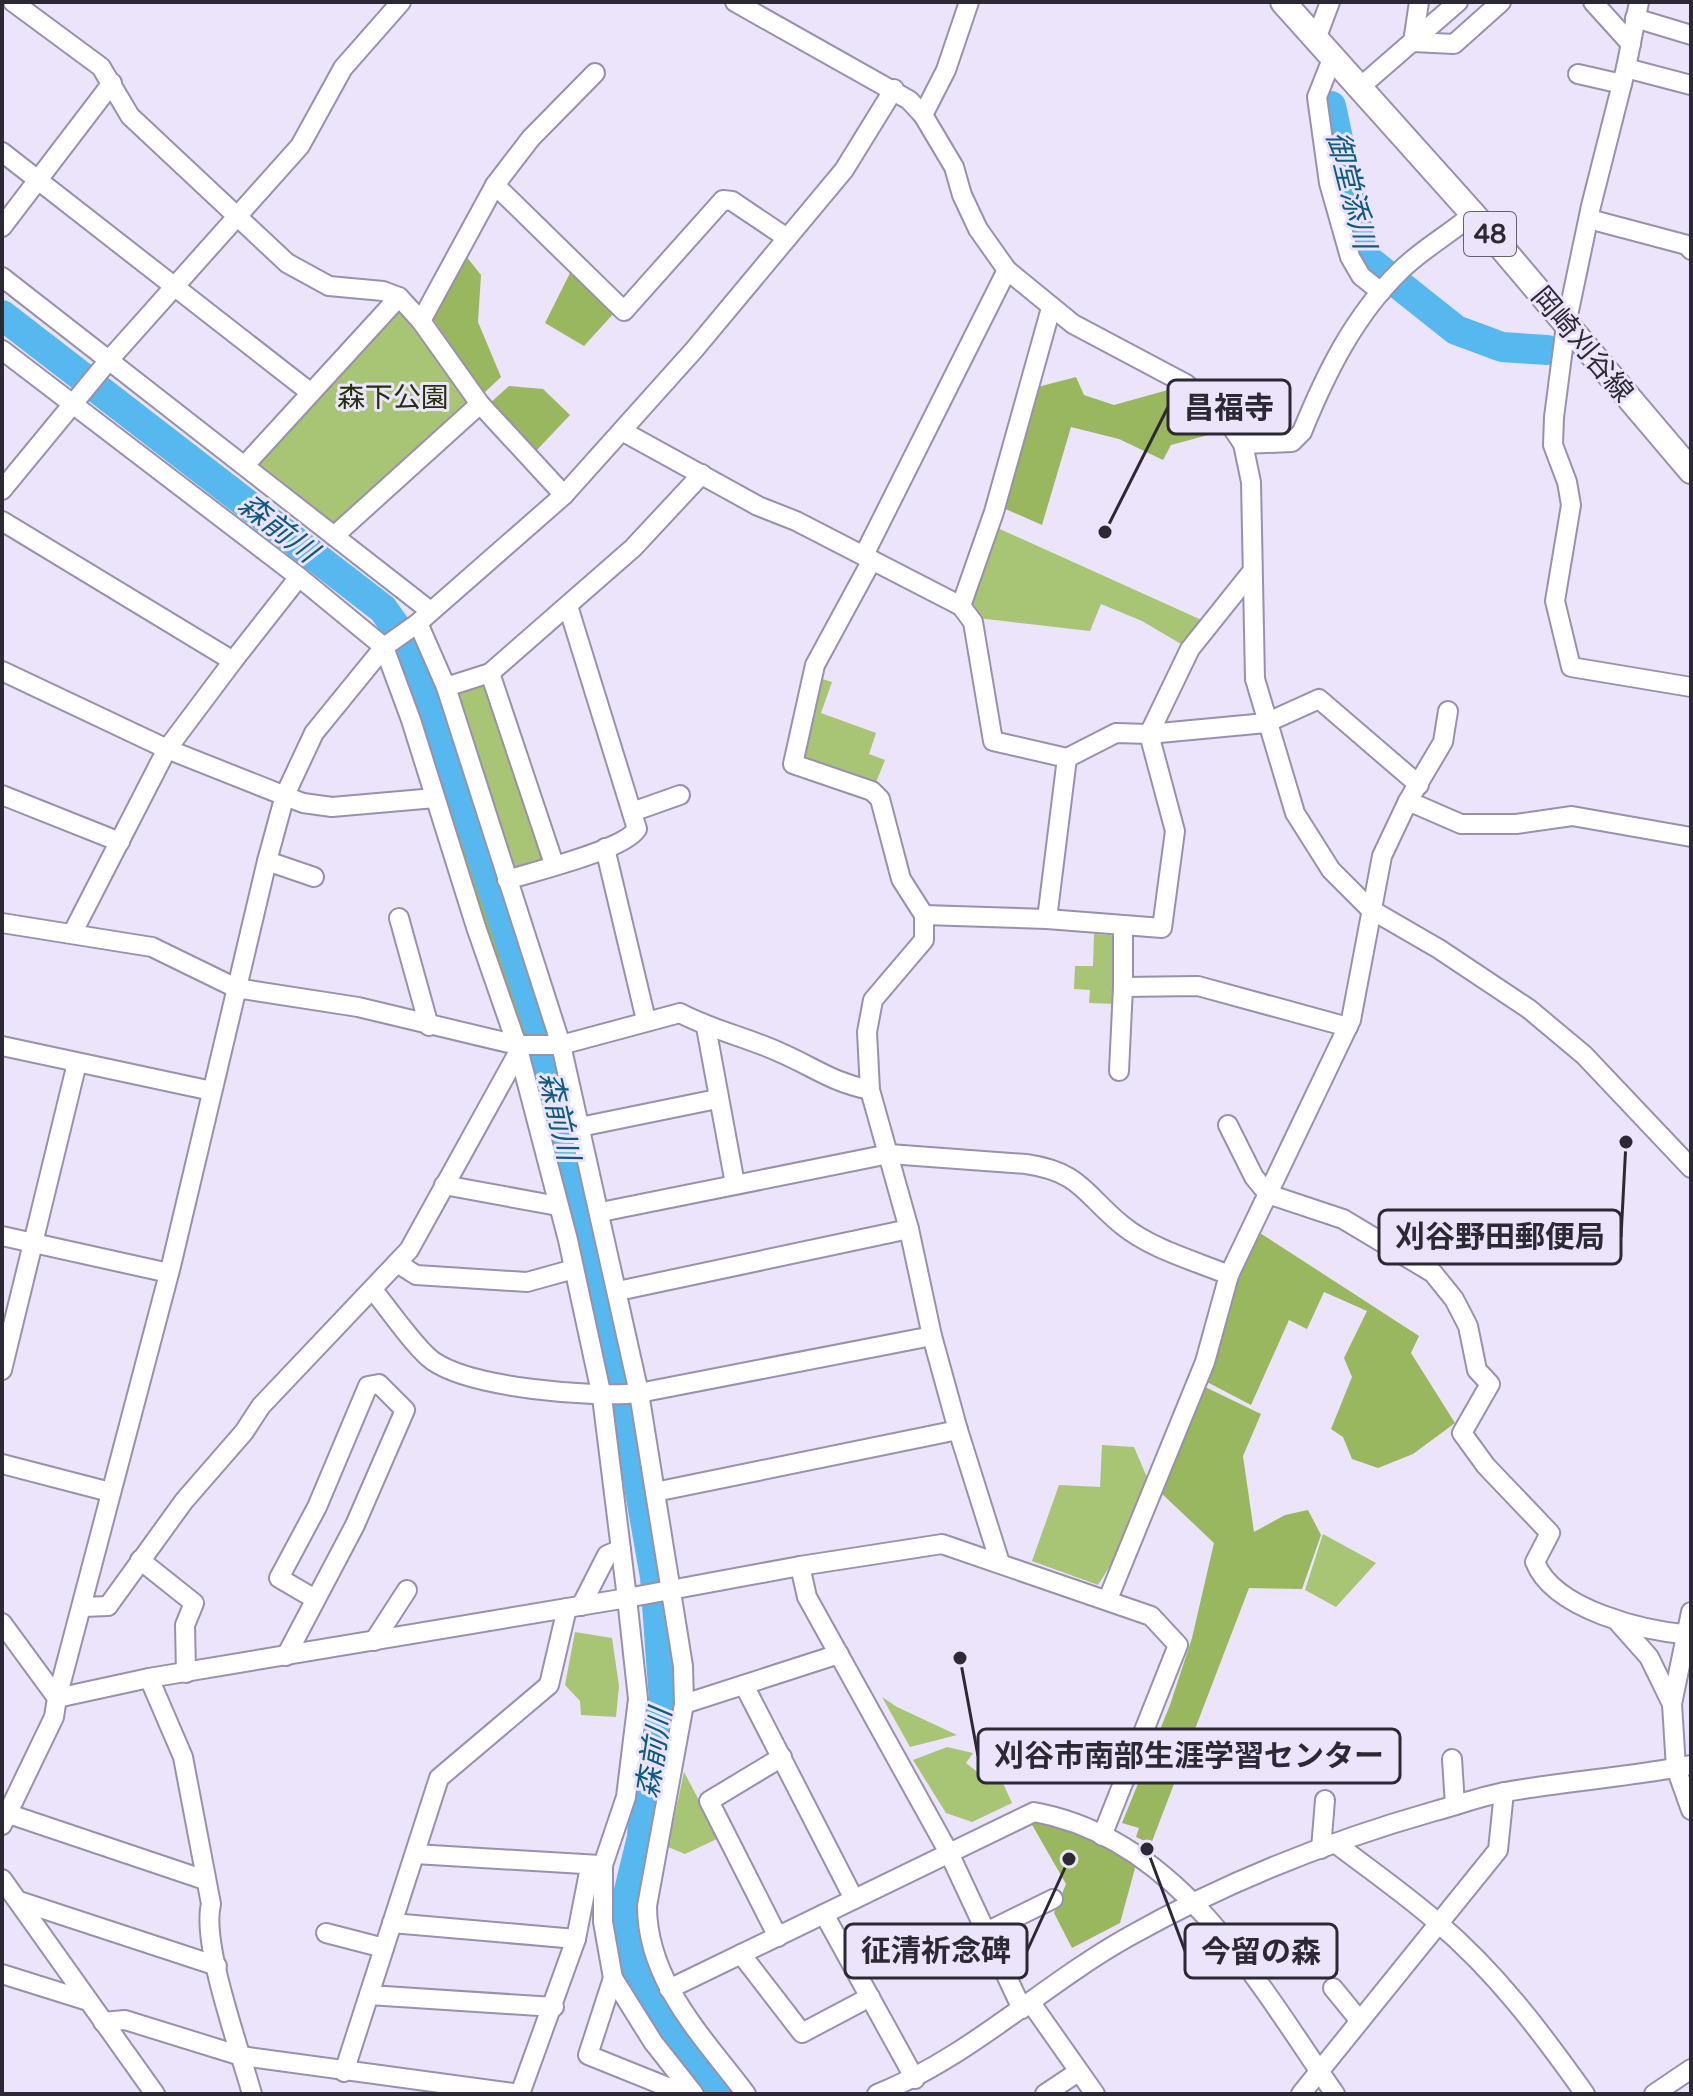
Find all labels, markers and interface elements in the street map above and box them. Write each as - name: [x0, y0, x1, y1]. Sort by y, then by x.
- water label: 御堂添川: [1318, 127, 1384, 256]
- road number: 48: [1464, 212, 1516, 256]
- street label: 岡崎刈谷線: [1524, 280, 1640, 409]
- callout: 昌福寺: [1168, 380, 1290, 434]
- park label: 森下公園: [337, 381, 449, 415]
- text: 昌福寺: [1184, 390, 1274, 427]
- water label: 森前川: [231, 486, 327, 573]
- water label: 森前川: [530, 1068, 587, 1167]
- callout: 刈谷野田郵便局: [1379, 1210, 1621, 1264]
- text: 刈谷野田郵便局: [1395, 1219, 1605, 1256]
- water label: 森前川: [629, 1703, 680, 1800]
- callout: 刈谷市南部生涯学習センター: [978, 1729, 1400, 1783]
- text: 刈谷市南部生涯学習センター: [994, 1738, 1384, 1775]
- callout: 征清祈念碑: [845, 1924, 1027, 1978]
- callout: 今留の森: [1185, 1924, 1337, 1978]
- text: 征清祈念碑: [861, 1933, 1011, 1970]
- text: 今留の森: [1201, 1934, 1321, 1971]

